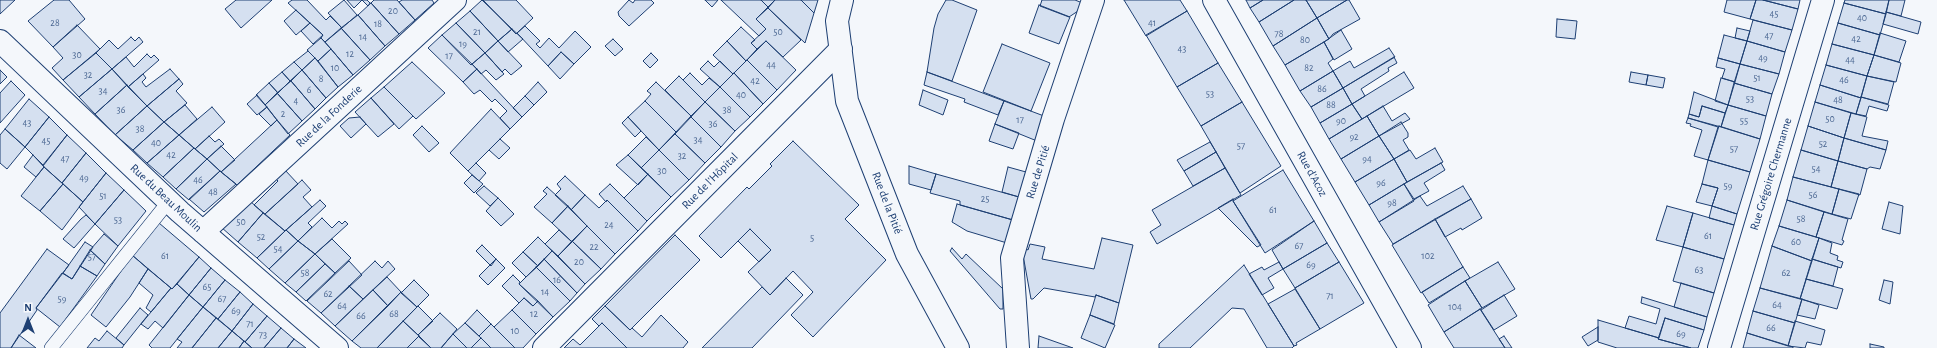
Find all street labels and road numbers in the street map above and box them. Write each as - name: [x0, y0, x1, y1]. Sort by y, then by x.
- street label: Rue de la Fonderie: [293, 82, 365, 150]
- street label: Rue Grégoire Chermanne: [1747, 116, 1795, 232]
- street label: Rue de Pitié: [1023, 144, 1053, 200]
- street label: Rue d'Acoz: [1294, 149, 1330, 199]
- street label: Rue de l'Hôpital: [679, 150, 741, 212]
- street label: Rue du Beau Moulin: [127, 161, 205, 235]
- street label: Rue de la Pitié: [869, 170, 905, 236]

